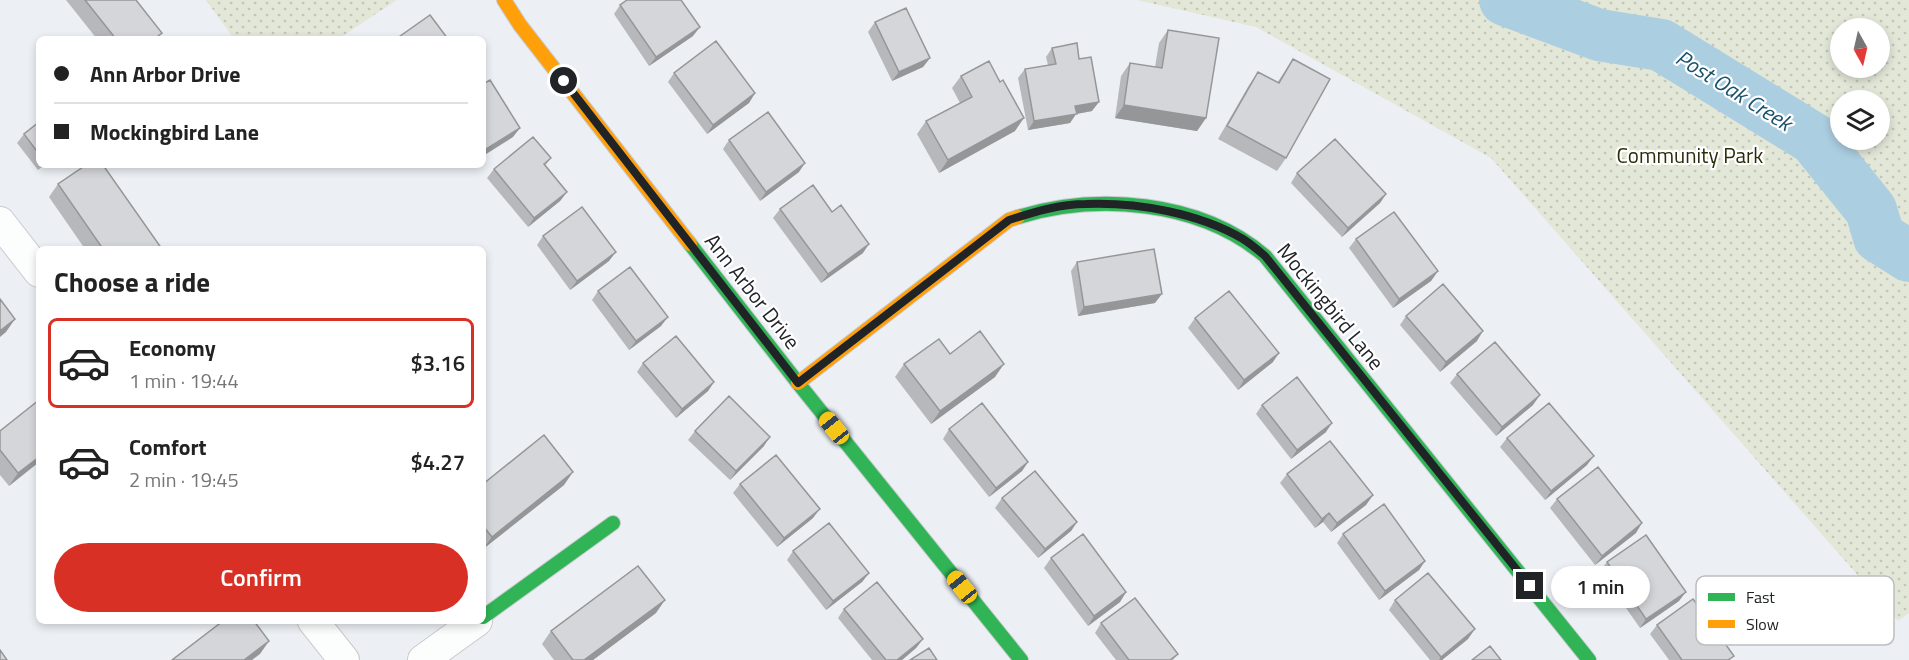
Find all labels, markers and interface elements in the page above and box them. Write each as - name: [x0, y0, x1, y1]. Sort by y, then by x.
- north arrow: [1830, 18, 1890, 78]
- map controls: [1830, 18, 1890, 150]
- water label: Post Oak Creek: [1669, 41, 1801, 140]
- text: Ann Arbor Drive: [90, 57, 240, 91]
- route start: [550, 67, 577, 94]
- button: layers: [1830, 90, 1890, 150]
- text: Mockingbird Lane: [90, 115, 259, 149]
- park label: Community Park: [1617, 139, 1763, 171]
- street label: Ann Arbor Drive: [697, 226, 809, 356]
- street label: Mockingbird Lane: [1270, 236, 1392, 376]
- text: Choose a ride: [54, 261, 210, 302]
- text: Economy: [129, 331, 216, 365]
- icon: car: [57, 336, 111, 390]
- text: $3.16: [410, 346, 465, 380]
- text: 1 min · 19:44: [129, 365, 239, 396]
- car: [816, 408, 852, 448]
- text: Comfort: [129, 430, 207, 464]
- icon: car: [57, 435, 111, 489]
- text: $4.27: [410, 445, 465, 479]
- text: 2 min · 19:45: [129, 464, 239, 495]
- button: Confirm: [54, 543, 468, 612]
- callout: 1 min: [1551, 565, 1650, 607]
- car: [944, 567, 980, 607]
- text: 1 min: [1576, 571, 1625, 602]
- route end: [1516, 572, 1543, 599]
- legend: [1696, 576, 1894, 645]
- text: Fast: [1746, 585, 1775, 609]
- text: Slow: [1746, 612, 1779, 636]

